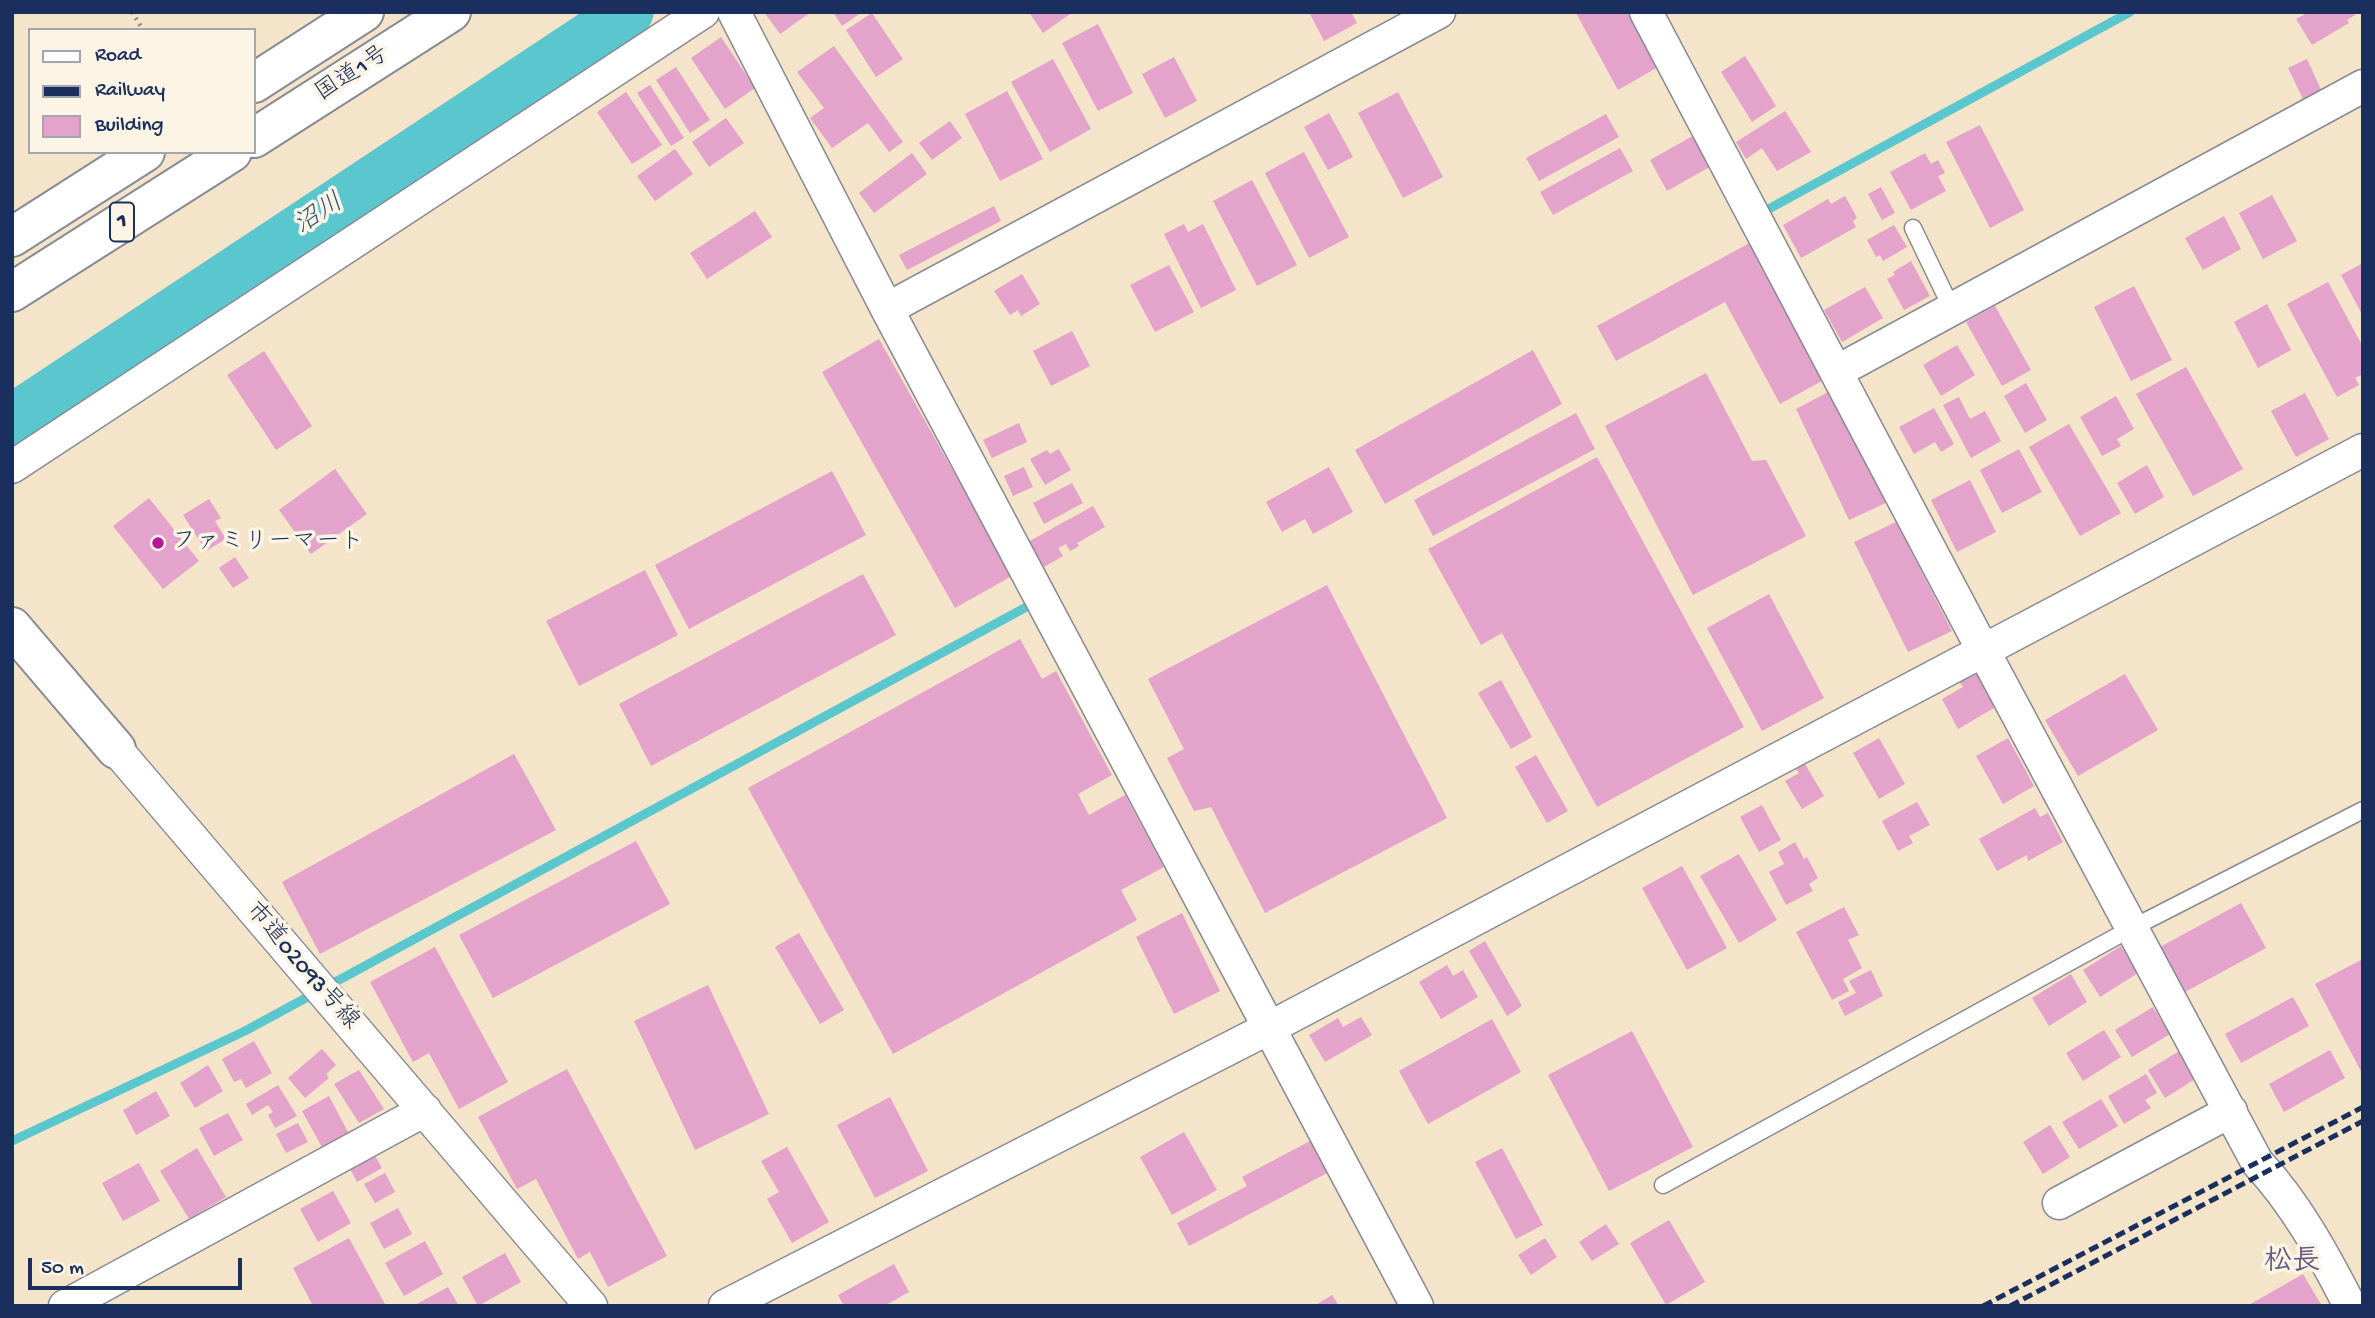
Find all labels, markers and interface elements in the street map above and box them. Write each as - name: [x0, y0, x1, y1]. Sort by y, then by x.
- legend: [28, 28, 256, 154]
- street label: 国道1号: [311, 41, 395, 109]
- text: Road: [95, 44, 141, 69]
- text: Railway: [95, 79, 165, 104]
- text: Building: [95, 114, 164, 139]
- water label: 沼川: [290, 189, 350, 243]
- road number: 1: [110, 202, 134, 242]
- place label: ファミリーマート: [172, 529, 364, 557]
- marker: ファミリーマート: [150, 535, 166, 551]
- street label: 市道02093号線: [238, 897, 364, 1037]
- scale bar: [32, 1244, 245, 1288]
- district label: 松長: [2264, 1247, 2320, 1281]
- text: 50 m: [41, 1257, 84, 1282]

